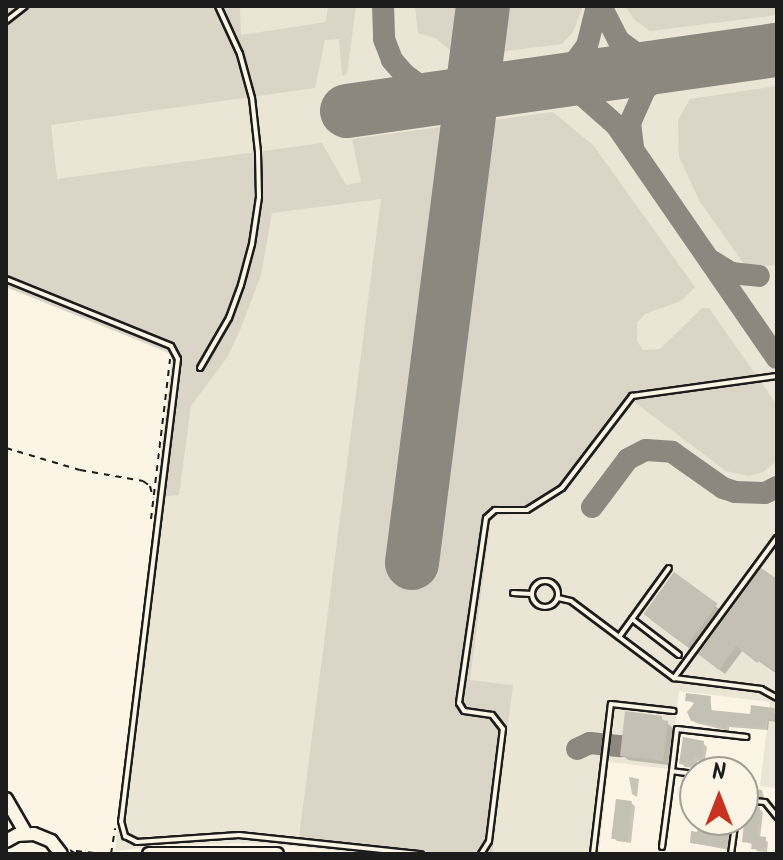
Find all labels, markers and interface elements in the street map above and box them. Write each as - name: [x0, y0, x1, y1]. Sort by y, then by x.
- north arrow: [679, 756, 759, 836]
- text: N: [712, 756, 726, 791]

